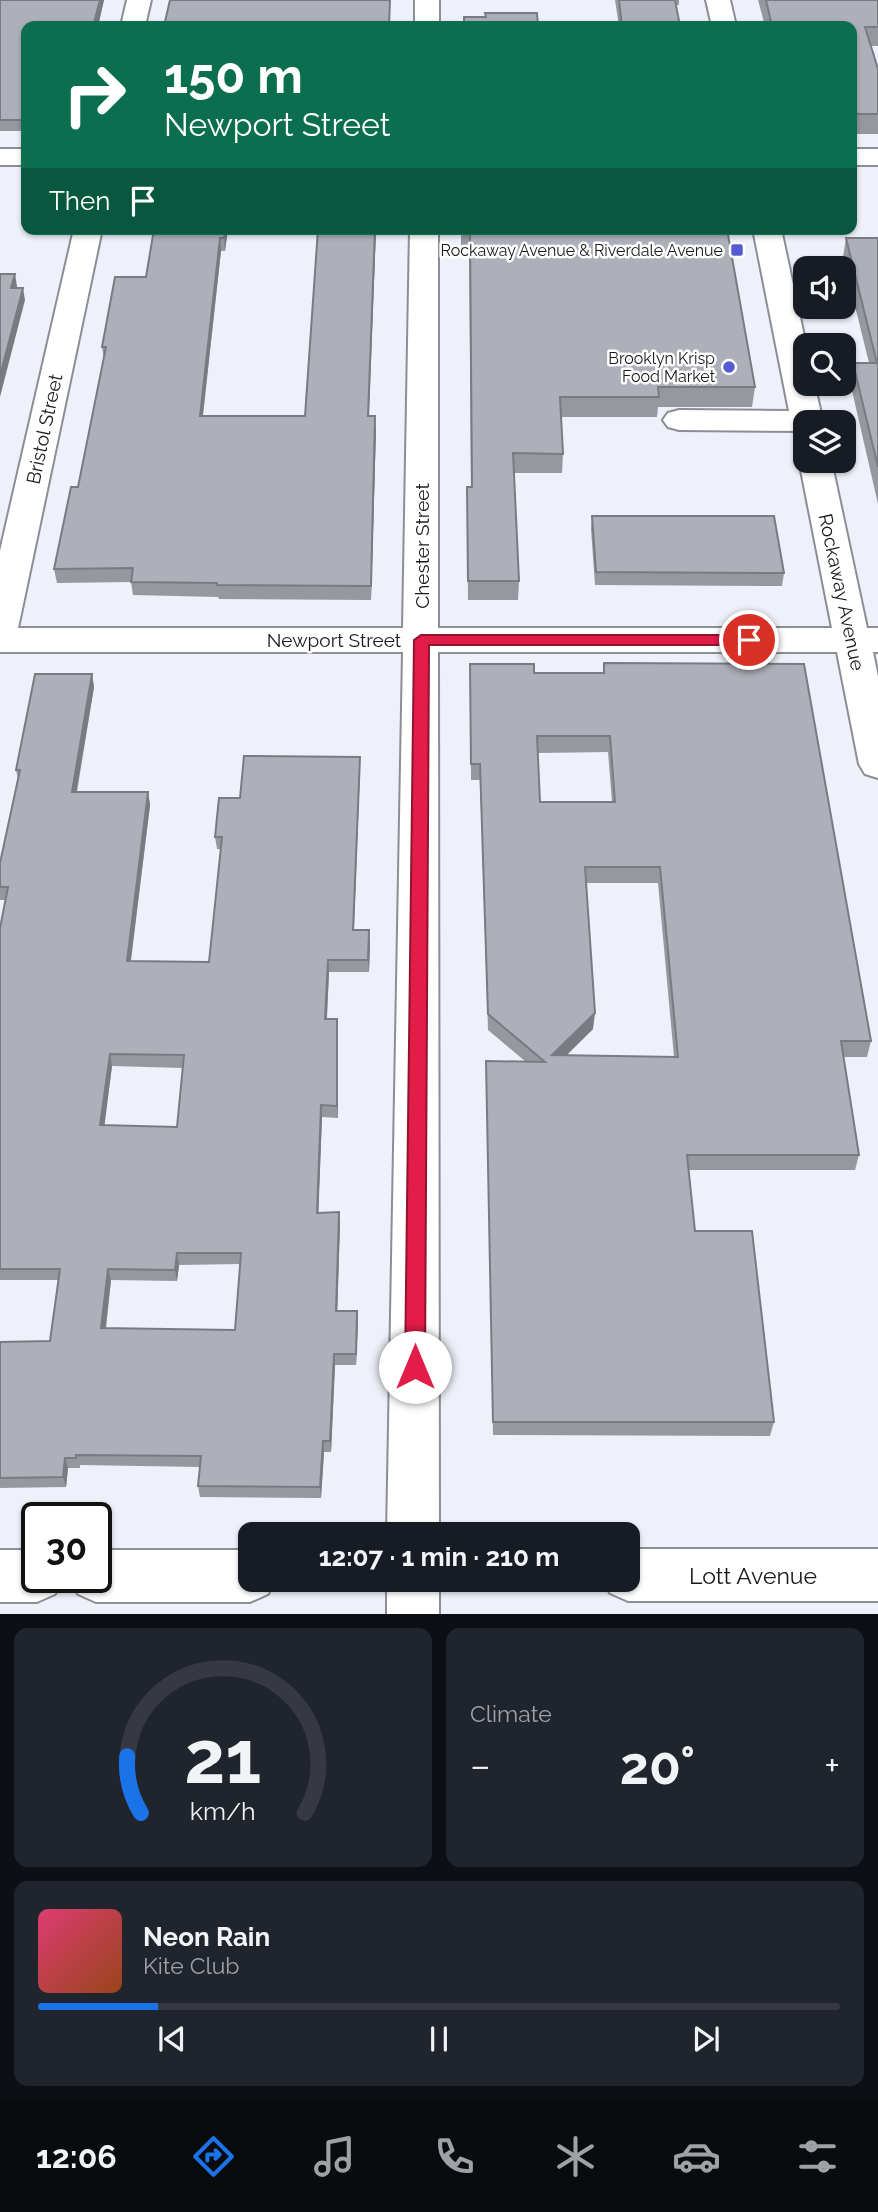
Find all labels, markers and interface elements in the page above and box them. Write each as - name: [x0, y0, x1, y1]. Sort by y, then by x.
- text: 150 m: [164, 47, 303, 104]
- icon: right: [49, 49, 140, 140]
- text: Newport Street: [164, 106, 390, 143]
- icon: arrive: [124, 182, 162, 220]
- text: Then: [49, 186, 110, 216]
- place label: Rockaway Avenue & Riverdale Avenue: [441, 241, 723, 260]
- marker: Rockaway Avenue & Riverdale Avenue: [729, 242, 745, 258]
- map controls: [793, 256, 856, 473]
- button: sound: [793, 256, 856, 319]
- button: search: [793, 333, 856, 396]
- place label: Brooklyn Krisp Food Market: [608, 349, 716, 386]
- marker: Brooklyn Krisp Food Market: [721, 359, 737, 375]
- street label: Bristol Street: [22, 371, 67, 486]
- button: layers: [793, 410, 856, 473]
- street label: Chester Street: [411, 483, 433, 609]
- street label: Rockaway Avenue: [815, 512, 869, 672]
- pin: [719, 610, 779, 670]
- icon: arrive: [730, 621, 768, 659]
- street label: Newport Street: [267, 629, 402, 651]
- position arrow: [378, 1330, 452, 1404]
- speed limit sign: 30: [21, 1502, 112, 1593]
- text: 12:07 · 1 min · 210 m: [319, 1542, 559, 1572]
- street label: Lott Avenue: [689, 1562, 817, 1589]
- text: Climate: [470, 1700, 552, 1727]
- text: 21: [184, 1716, 262, 1801]
- text: 20°: [620, 1735, 695, 1796]
- text: −: [470, 1743, 490, 1788]
- text: +: [824, 1743, 840, 1788]
- text: km/h: [190, 1796, 256, 1826]
- text: Neon Rain: [143, 1922, 270, 1952]
- text: Kite Club: [143, 1952, 240, 1979]
- icon: previous: [153, 2020, 191, 2058]
- icon: pause: [420, 2020, 458, 2058]
- icon: next: [687, 2020, 725, 2058]
- icon: directions: [189, 2132, 238, 2181]
- icon: music: [310, 2132, 359, 2181]
- icon: phone: [430, 2132, 479, 2181]
- icon: climate: [551, 2132, 600, 2181]
- icon: car: [672, 2132, 721, 2181]
- icon: filters: [793, 2132, 842, 2181]
- text: 12:06: [36, 2138, 117, 2175]

